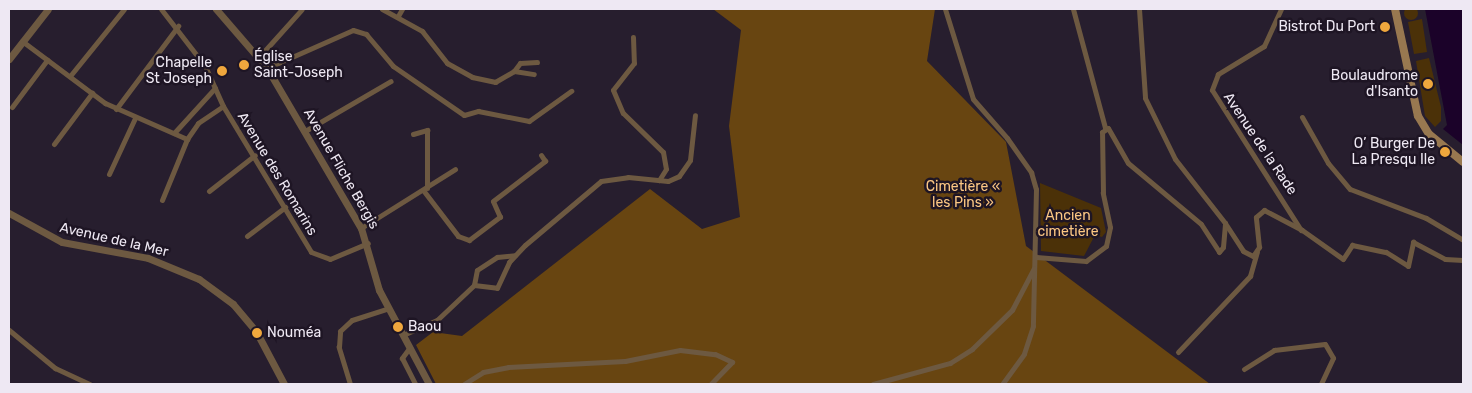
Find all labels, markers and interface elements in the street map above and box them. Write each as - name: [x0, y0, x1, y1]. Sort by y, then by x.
- place label: Bistrot Du Port: [1278, 19, 1375, 35]
- marker: Bistrot Du Port: [1379, 21, 1391, 33]
- place label: Église Saint-Joseph: [254, 49, 343, 82]
- place label: Chapelle St Joseph: [146, 55, 212, 88]
- marker: Église Saint-Joseph: [238, 59, 250, 71]
- marker: Chapelle St Joseph: [216, 65, 228, 77]
- place label: Boulaudrome d'Isanto: [1331, 68, 1418, 100]
- marker: Boulaudrome d'Isanto: [1422, 78, 1434, 90]
- street label: Avenue de la Rade: [1220, 90, 1300, 198]
- street label: Avenue Fliche Bergis: [300, 106, 382, 232]
- street label: Avenue des Romarins: [234, 109, 320, 239]
- place label: O’ Burger De La Presqu Ile: [1352, 136, 1435, 168]
- marker: O’ Burger De La Presqu Ile: [1439, 146, 1451, 158]
- park label: Cimetière « les Pins »: [926, 179, 1000, 212]
- park label: Ancien cimetière: [1037, 208, 1099, 240]
- street label: Avenue de la Mer: [58, 219, 170, 261]
- place label: Baou: [408, 319, 442, 335]
- marker: Baou: [392, 321, 404, 333]
- place label: Nouméa: [267, 325, 321, 341]
- marker: Nouméa: [251, 327, 263, 339]

